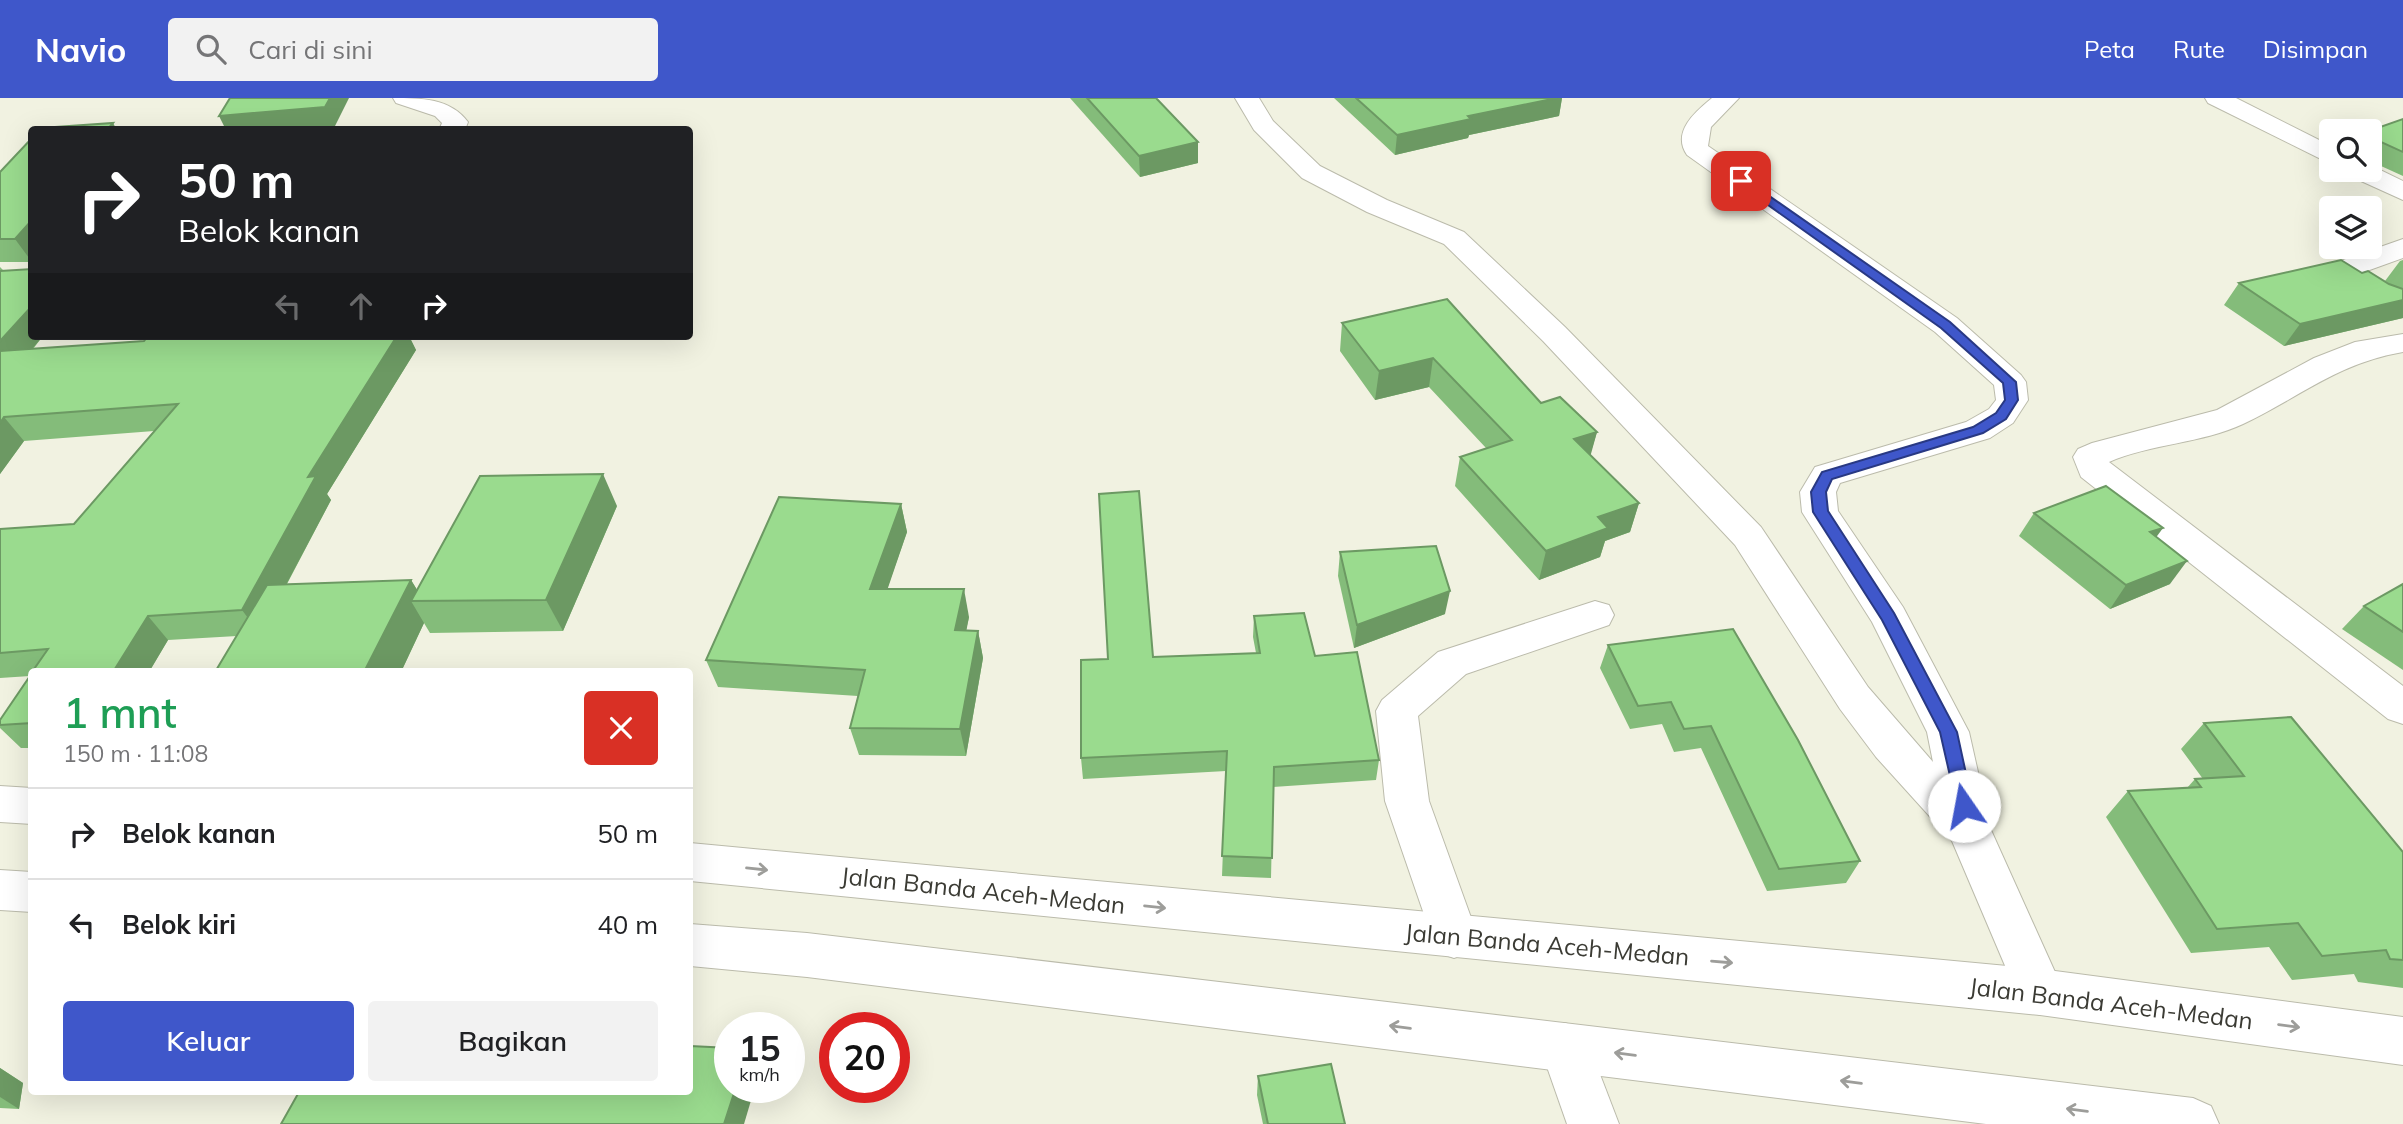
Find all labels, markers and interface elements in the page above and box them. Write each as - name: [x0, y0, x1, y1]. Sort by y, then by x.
- search box: [168, 18, 658, 81]
- text: Navio: [35, 29, 126, 70]
- icon: search: [192, 30, 230, 68]
- text: Cari di sini: [248, 33, 373, 66]
- text: Peta: [2084, 34, 2135, 64]
- text: Rute: [2173, 34, 2225, 64]
- text: Disimpan: [2263, 34, 2368, 64]
- map controls: [2319, 119, 2382, 259]
- button: search: [2319, 119, 2382, 182]
- text: 50 m: [178, 149, 294, 210]
- pin: [1711, 151, 1771, 211]
- icon: right: [63, 154, 154, 245]
- icon: arrive: [1722, 162, 1760, 200]
- button: layers: [2319, 196, 2382, 259]
- text: Belok kanan: [178, 210, 360, 250]
- icon: left: [269, 287, 307, 325]
- icon: ahead: [342, 287, 380, 325]
- icon: right: [415, 287, 453, 325]
- text: 1 mnt: [63, 686, 177, 739]
- button: close: [584, 691, 658, 765]
- text: 150 m · 11:08: [63, 739, 208, 768]
- position arrow: [1927, 769, 2001, 843]
- icon: right: [63, 815, 101, 853]
- text: Belok kanan: [122, 817, 276, 850]
- text: 50 m: [597, 817, 658, 850]
- street label: Jalan Banda Aceh-Medan: [839, 860, 1127, 920]
- one-way arrow: [746, 863, 768, 876]
- one-way arrow: [1143, 901, 1165, 914]
- icon: left: [63, 906, 101, 944]
- text: Belok kiri: [122, 908, 236, 941]
- text: 40 m: [597, 908, 658, 941]
- street label: Jalan Banda Aceh-Medan: [1403, 917, 1691, 971]
- one-way arrow: [1711, 956, 1733, 969]
- street label: Jalan Banda Aceh-Medan: [1968, 971, 2255, 1035]
- button: Keluar: [63, 1001, 354, 1081]
- button: Bagikan: [368, 1001, 658, 1081]
- speed limit sign: 20: [819, 1012, 910, 1103]
- one-way arrow: [1389, 1020, 1411, 1033]
- one-way arrow: [2277, 1020, 2300, 1033]
- text: 15: [738, 1026, 781, 1070]
- one-way arrow: [1615, 1048, 1637, 1061]
- text: km/h: [739, 1063, 780, 1086]
- one-way arrow: [1840, 1075, 1863, 1088]
- one-way arrow: [2066, 1103, 2089, 1116]

